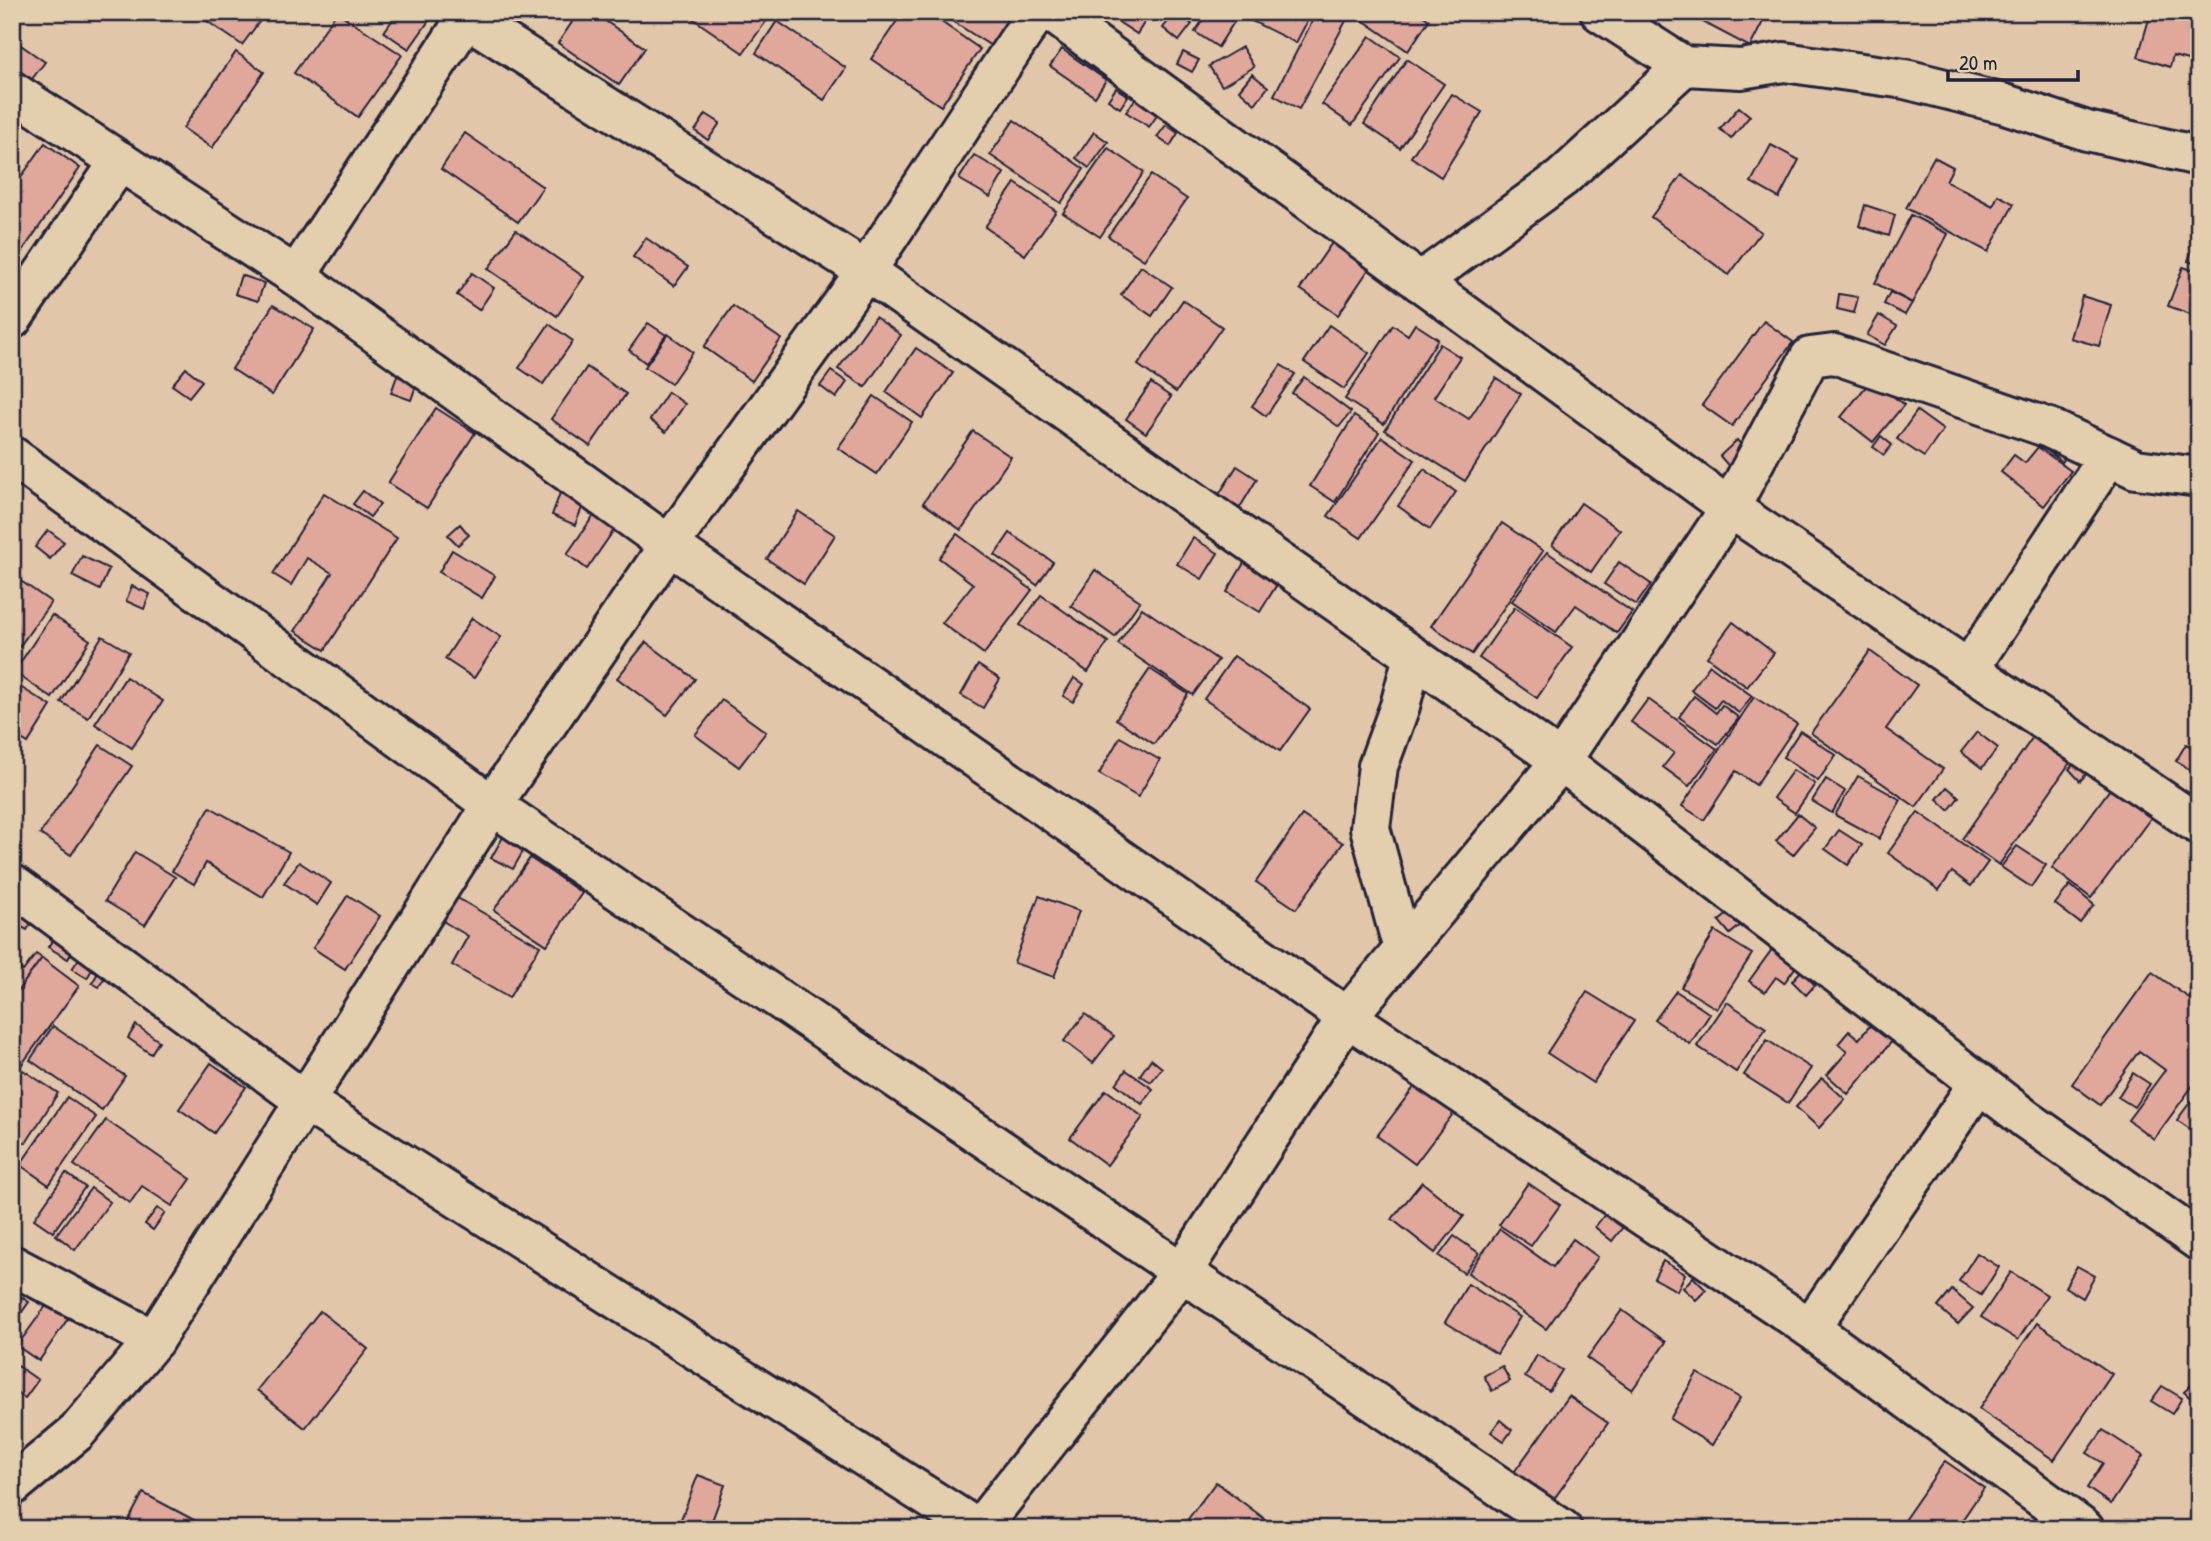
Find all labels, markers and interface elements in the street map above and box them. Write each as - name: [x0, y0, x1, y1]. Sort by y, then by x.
- scale bar: [1948, 38, 2078, 82]
- text: 20 m: [1959, 48, 1997, 77]

